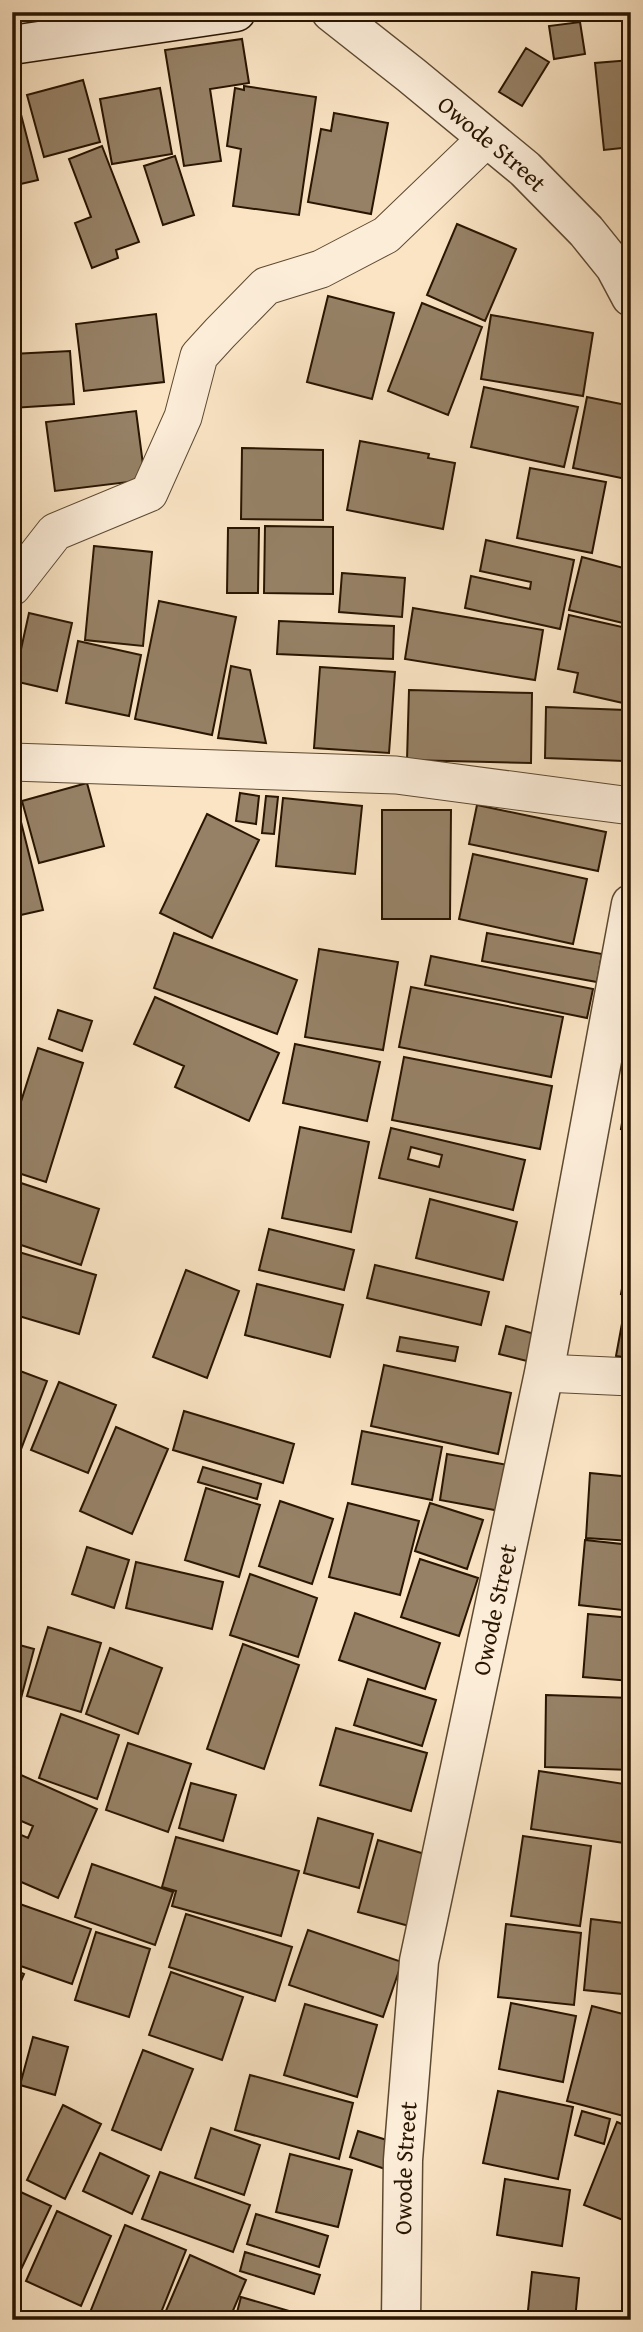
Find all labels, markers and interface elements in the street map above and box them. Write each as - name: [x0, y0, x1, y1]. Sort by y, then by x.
- street label: Owode Street: [430, 87, 556, 200]
- street label: Owode Street: [463, 1540, 525, 1679]
- street label: Owode Street: [385, 2099, 425, 2235]

